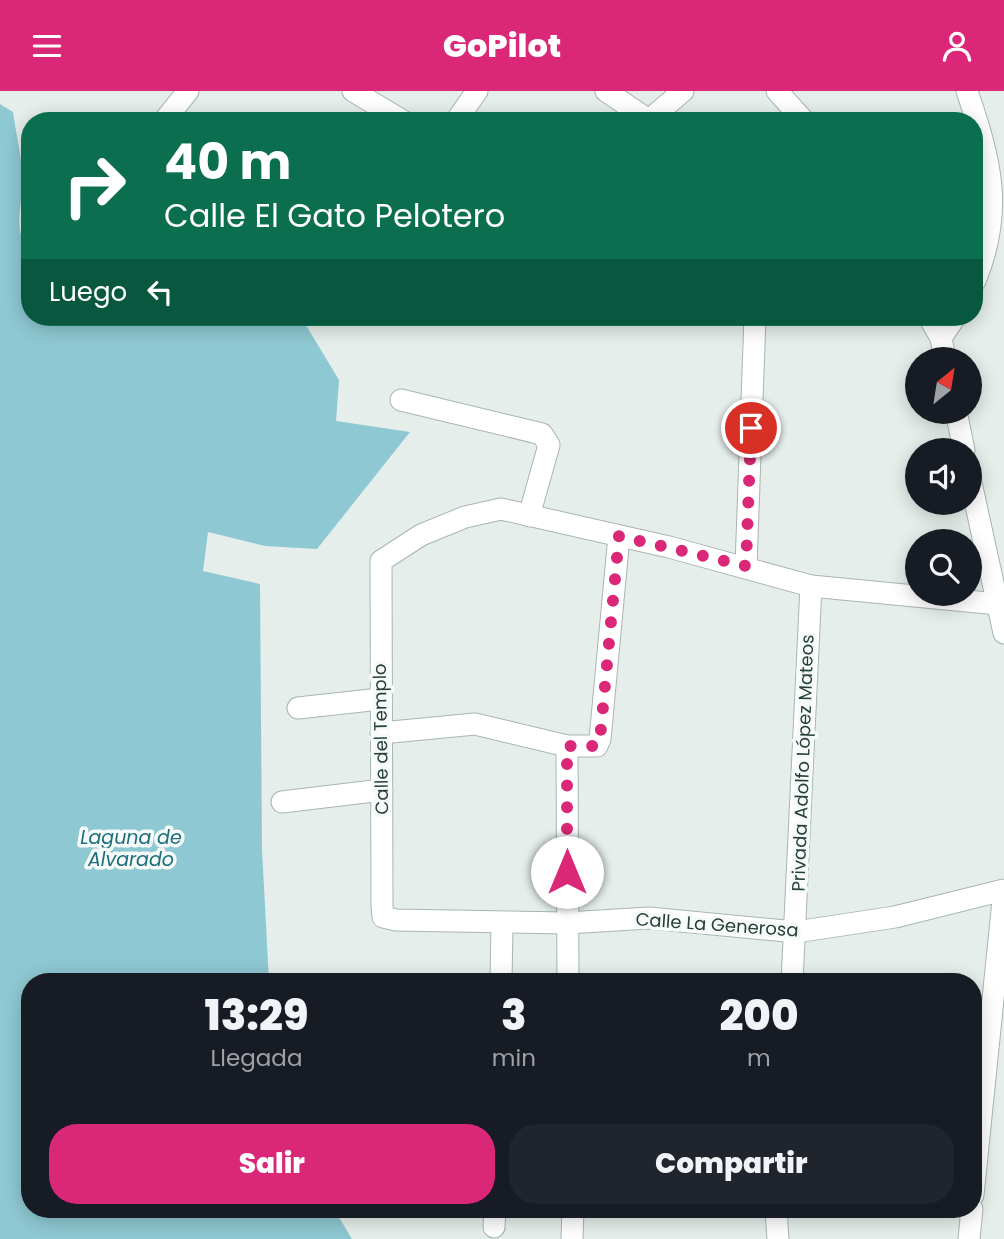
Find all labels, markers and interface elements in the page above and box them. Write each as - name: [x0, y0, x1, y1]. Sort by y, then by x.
- text: GoPilot: [443, 23, 561, 68]
- icon: menu: [28, 27, 66, 65]
- icon: person: [938, 27, 976, 65]
- text: 40 m: [164, 128, 291, 196]
- icon: right: [49, 140, 140, 231]
- text: Calle El Gato Pelotero: [164, 193, 505, 238]
- icon: left: [141, 273, 179, 311]
- text: Luego: [49, 274, 127, 310]
- north arrow: [905, 347, 982, 423]
- map controls: [905, 347, 982, 606]
- pin: [721, 398, 781, 458]
- icon: arrive: [732, 409, 770, 447]
- button: sound: [905, 438, 982, 515]
- button: search: [905, 529, 982, 606]
- street label: Privada Adolfo López Mateos: [786, 634, 819, 892]
- street label: Calle del Templo: [367, 663, 394, 815]
- water label: Laguna de Alvarado: [80, 824, 182, 873]
- position arrow: [530, 835, 604, 909]
- street label: Calle La Generosa: [635, 906, 799, 943]
- text: 13:29: [204, 986, 308, 1045]
- text: 3: [501, 986, 527, 1045]
- text: 200: [719, 986, 799, 1045]
- text: Llegada: [210, 1042, 302, 1074]
- text: min: [492, 1042, 536, 1074]
- text: m: [747, 1042, 771, 1074]
- button: Salir: [49, 1124, 495, 1204]
- button: Compartir: [509, 1124, 954, 1204]

